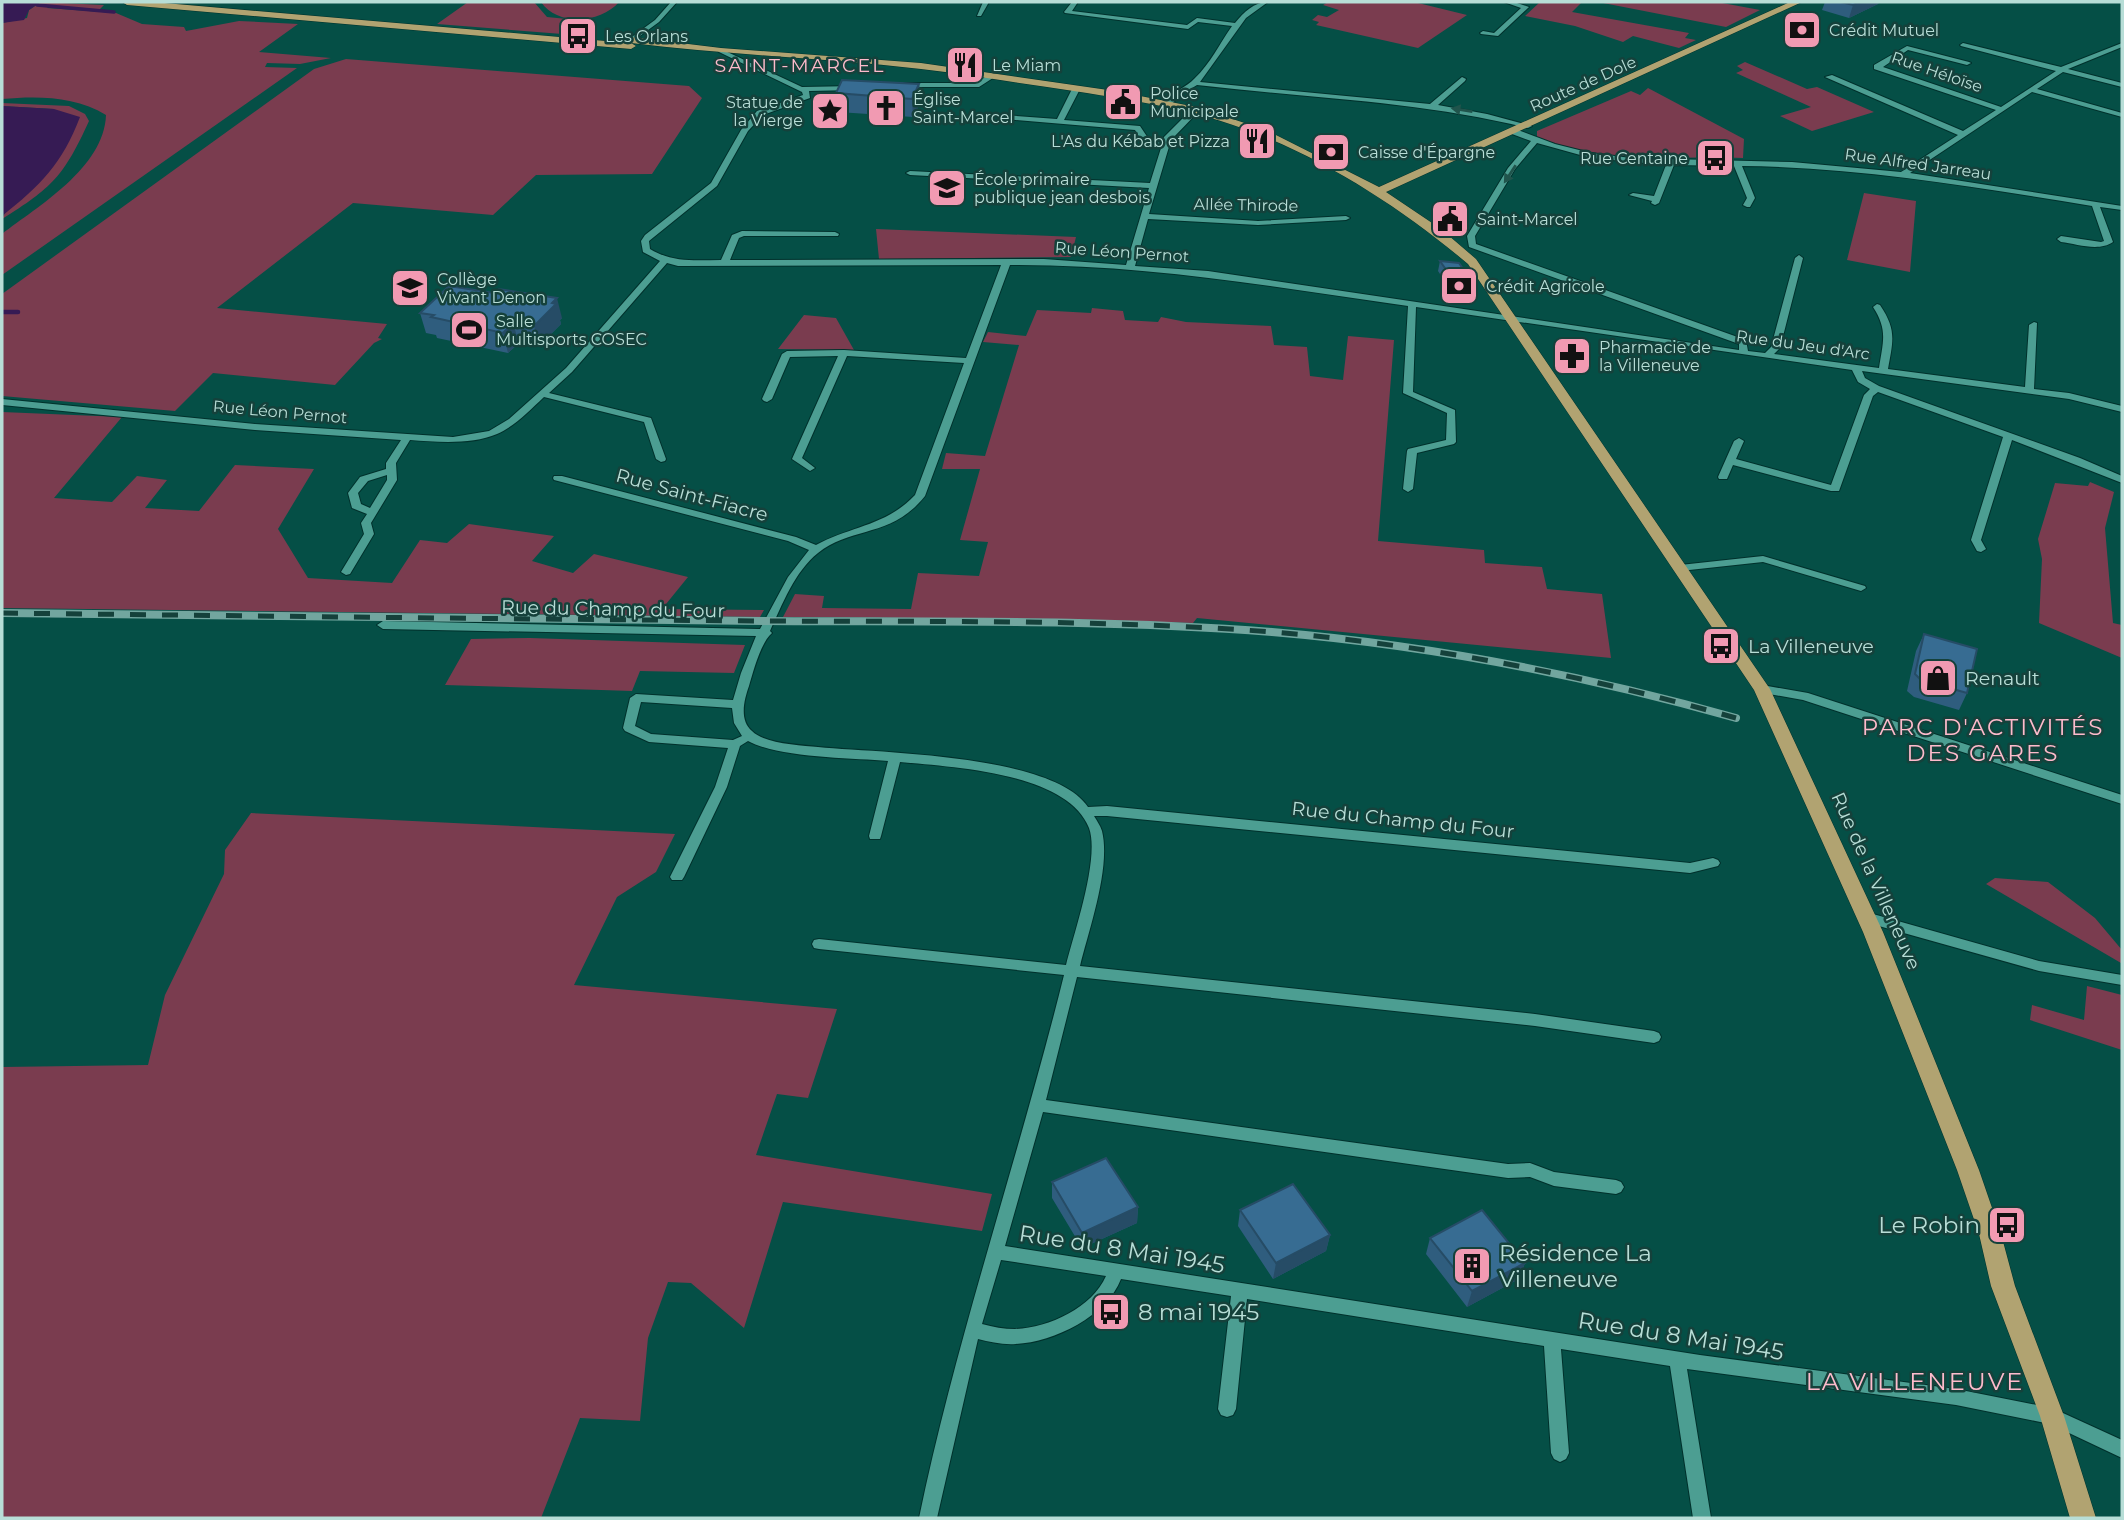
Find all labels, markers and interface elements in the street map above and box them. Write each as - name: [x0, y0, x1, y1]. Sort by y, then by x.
- bank icon: Crédit Mutuel: [1781, 9, 1823, 51]
- bus stop icon: Les Orlans: [557, 15, 599, 57]
- place label: Crédit Mutuel: [1829, 21, 1939, 40]
- place label: Les Orlans: [605, 27, 688, 46]
- restaurant icon: Le Miam: [944, 44, 986, 86]
- street label: Rue Héloïse: [1889, 48, 1985, 96]
- street label: Route de Dole: [1527, 52, 1639, 116]
- district label: SAINT-MARCEL: [715, 54, 885, 77]
- place label: Le Miam: [992, 56, 1061, 75]
- public building icon: Police Municipale: [1102, 81, 1144, 123]
- place label: Police Municipale: [1150, 84, 1239, 121]
- church icon: Église Saint-Marcel: [865, 87, 907, 129]
- place icon: Statue de la Vierge: [809, 90, 851, 132]
- place label: Église Saint-Marcel: [913, 90, 1014, 127]
- place label: Statue de la Vierge: [726, 93, 803, 130]
- one-way arrow: [1451, 105, 1473, 116]
- restaurant icon: L'As du Kébab et Pizza: [1236, 120, 1278, 162]
- bank icon: Caisse d'Épargne: [1310, 131, 1352, 173]
- place label: L'As du Kébab et Pizza: [1051, 132, 1230, 151]
- bus stop icon: Rue Centaine: [1694, 137, 1736, 179]
- place label: Caisse d'Épargne: [1358, 143, 1495, 162]
- street label: Rue Alfred Jarreau: [1843, 144, 1993, 184]
- place label: Rue Centaine: [1580, 149, 1688, 168]
- one-way arrow: [1503, 164, 1516, 184]
- school or university icon: École primaire publique jean desbois: [926, 167, 968, 209]
- place label: École primaire publique jean desbois: [974, 170, 1150, 207]
- street label: Allée Thirode: [1194, 195, 1298, 215]
- public building icon: Saint-Marcel: [1429, 198, 1471, 240]
- place label: Saint-Marcel: [1477, 210, 1578, 229]
- street label: Rue Léon Pernot: [1054, 238, 1190, 266]
- bank icon: Crédit Agricole: [1438, 265, 1480, 307]
- school or university icon: Collège Vivant Denon: [389, 267, 431, 309]
- place label: Collège Vivant Denon: [437, 270, 546, 307]
- place label: Crédit Agricole: [1486, 277, 1605, 296]
- sports icon: Salle Multisports COSEC: [448, 309, 490, 351]
- place label: Salle Multisports COSEC: [496, 312, 647, 349]
- street label: Rue du Jeu d'Arc: [1735, 326, 1871, 364]
- pharmacy icon: Pharmacie de la Villeneuve: [1551, 335, 1593, 377]
- place label: Pharmacie de la Villeneuve: [1599, 338, 1711, 375]
- street label: Rue Léon Pernot: [212, 397, 348, 427]
- street label: Rue Saint-Fiacre: [613, 464, 771, 526]
- street label: Rue du Champ du Four: [501, 596, 725, 622]
- bus stop icon: La Villeneuve: [1700, 625, 1742, 667]
- place label: La Villeneuve: [1748, 635, 1874, 658]
- shop icon: Renault: [1917, 657, 1959, 699]
- place label: Renault: [1965, 667, 2040, 690]
- district label: PARC D'ACTIVITÉS DES GARES: [1862, 713, 2104, 767]
- street label: Rue de la Villeneuve: [1826, 789, 1926, 973]
- street label: Rue du Champ du Four: [1291, 797, 1515, 843]
- bus stop icon: Le Robin: [1986, 1204, 2028, 1246]
- place label: Le Robin: [1878, 1211, 1980, 1239]
- street label: Rue du 8 Mai 1945: [1017, 1219, 1227, 1279]
- place label: Résidence La Villeneuve: [1499, 1239, 1652, 1293]
- building icon: Résidence La Villeneuve: [1451, 1245, 1493, 1287]
- bus stop icon: 8 mai 1945: [1090, 1291, 1132, 1333]
- place label: 8 mai 1945: [1138, 1298, 1259, 1326]
- street label: Rue du 8 Mai 1945: [1576, 1306, 1786, 1366]
- district label: LA VILLENEUVE: [1806, 1367, 2024, 1396]

